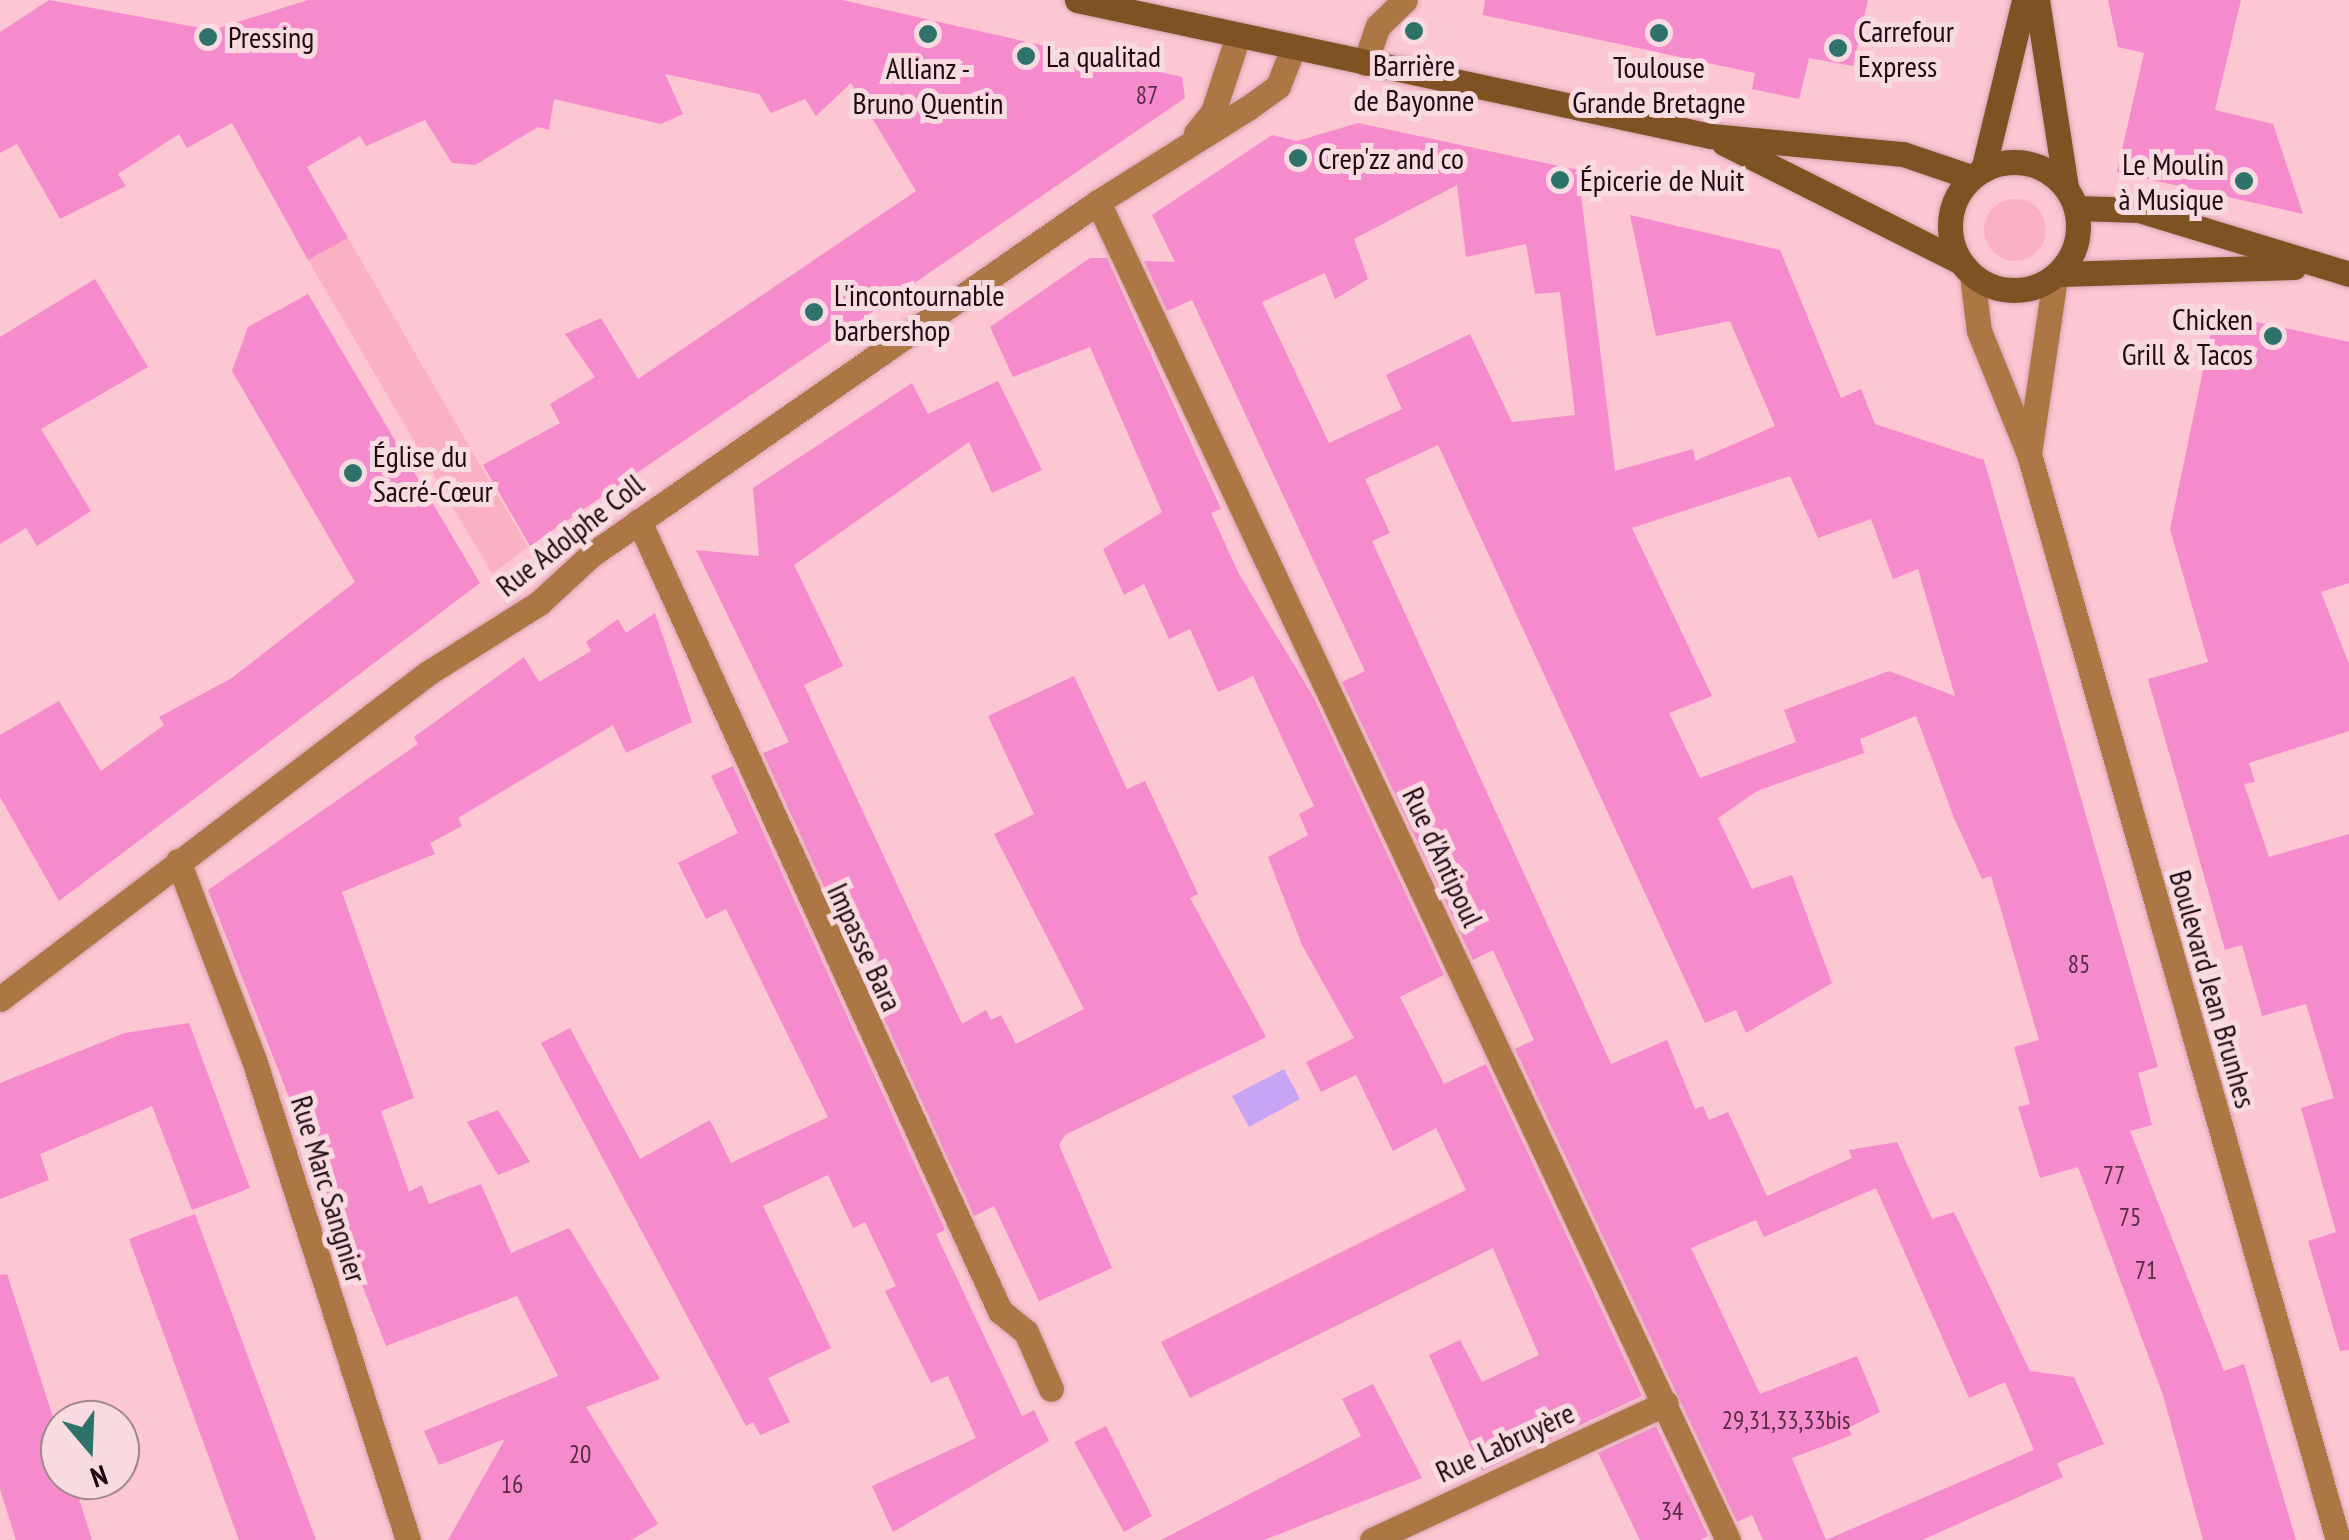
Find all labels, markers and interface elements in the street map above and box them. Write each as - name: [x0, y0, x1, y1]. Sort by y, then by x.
- place label: Carrefour Express: [1858, 13, 1954, 84]
- place label: Pressing: [228, 19, 314, 55]
- marker: Barrière de Bayonne: [1403, 20, 1425, 42]
- marker: Toulouse Grande Bretagne: [1648, 22, 1670, 44]
- marker: Allianz - Bruno Quentin: [917, 23, 939, 45]
- marker: Pressing: [197, 26, 219, 48]
- marker: Carrefour Express: [1827, 37, 1849, 59]
- place label: La qualitad: [1046, 38, 1161, 74]
- marker: La qualitad: [1015, 45, 1037, 67]
- place label: Barrière de Bayonne: [1354, 47, 1474, 118]
- place label: Toulouse Grande Bretagne: [1572, 49, 1746, 120]
- place label: Allianz - Bruno Quentin: [853, 50, 1003, 120]
- house number: 87: [1136, 80, 1158, 110]
- place label: Crep'zz and co: [1318, 140, 1465, 176]
- place label: Le Moulin à Musique: [2118, 146, 2224, 216]
- marker: Crep'zz and co: [1287, 147, 1309, 169]
- place label: Épicerie de Nuit: [1580, 162, 1744, 198]
- marker: Épicerie de Nuit: [1549, 169, 1571, 191]
- marker: Le Moulin à Musique: [2233, 170, 2255, 192]
- place label: L'incontournable barbershop: [834, 277, 1005, 348]
- marker: L'incontournable barbershop: [803, 301, 825, 323]
- place label: Chicken Grill & Tacos: [2121, 301, 2253, 372]
- marker: Chicken Grill & Tacos: [2262, 325, 2284, 347]
- place label: Église du Sacré-Cœur: [373, 438, 493, 508]
- marker: Église du Sacré-Cœur: [342, 462, 364, 484]
- street label: Rue Adolphe Coll: [489, 466, 651, 604]
- street label: Rue d'Antipoul: [1395, 782, 1491, 932]
- street label: Boulevard Jean Brunhes: [2162, 866, 2264, 1112]
- street label: Impasse Bara: [820, 877, 910, 1017]
- house number: 85: [2068, 949, 2090, 979]
- street label: Rue Marc Sangnier: [283, 1091, 375, 1287]
- house number: 77: [2103, 1160, 2125, 1190]
- house number: 75: [2119, 1202, 2141, 1232]
- house number: 71: [2135, 1255, 2157, 1285]
- street label: Rue Labruyère: [1430, 1394, 1580, 1490]
- north arrow: [40, 1400, 140, 1500]
- house number: 29,31,33,33bis: [1722, 1405, 1850, 1435]
- house number: 20: [569, 1439, 591, 1469]
- text: N: [86, 1457, 112, 1497]
- house number: 16: [501, 1469, 523, 1499]
- house number: 34: [1661, 1496, 1683, 1526]

